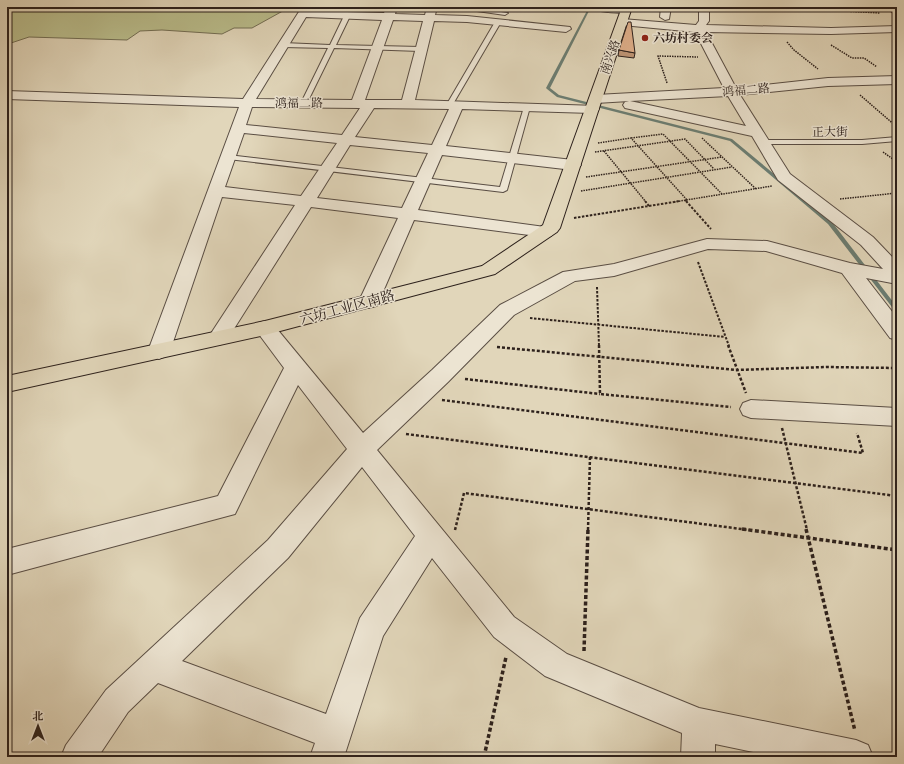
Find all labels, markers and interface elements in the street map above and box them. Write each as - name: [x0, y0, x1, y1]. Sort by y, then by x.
- place label: 六坊村委会: [653, 30, 713, 46]
- marker: 六坊村委会: [640, 33, 650, 43]
- street label: 南兴路: [597, 37, 623, 77]
- street label: 鸿福二路: [721, 80, 771, 100]
- street label: 鸿福二路: [275, 95, 323, 111]
- street label: 正大街: [812, 124, 849, 140]
- street label: 六坊工业区南路: [297, 286, 397, 328]
- north arrow: [18, 706, 58, 746]
- text: 北: [33, 709, 44, 723]

